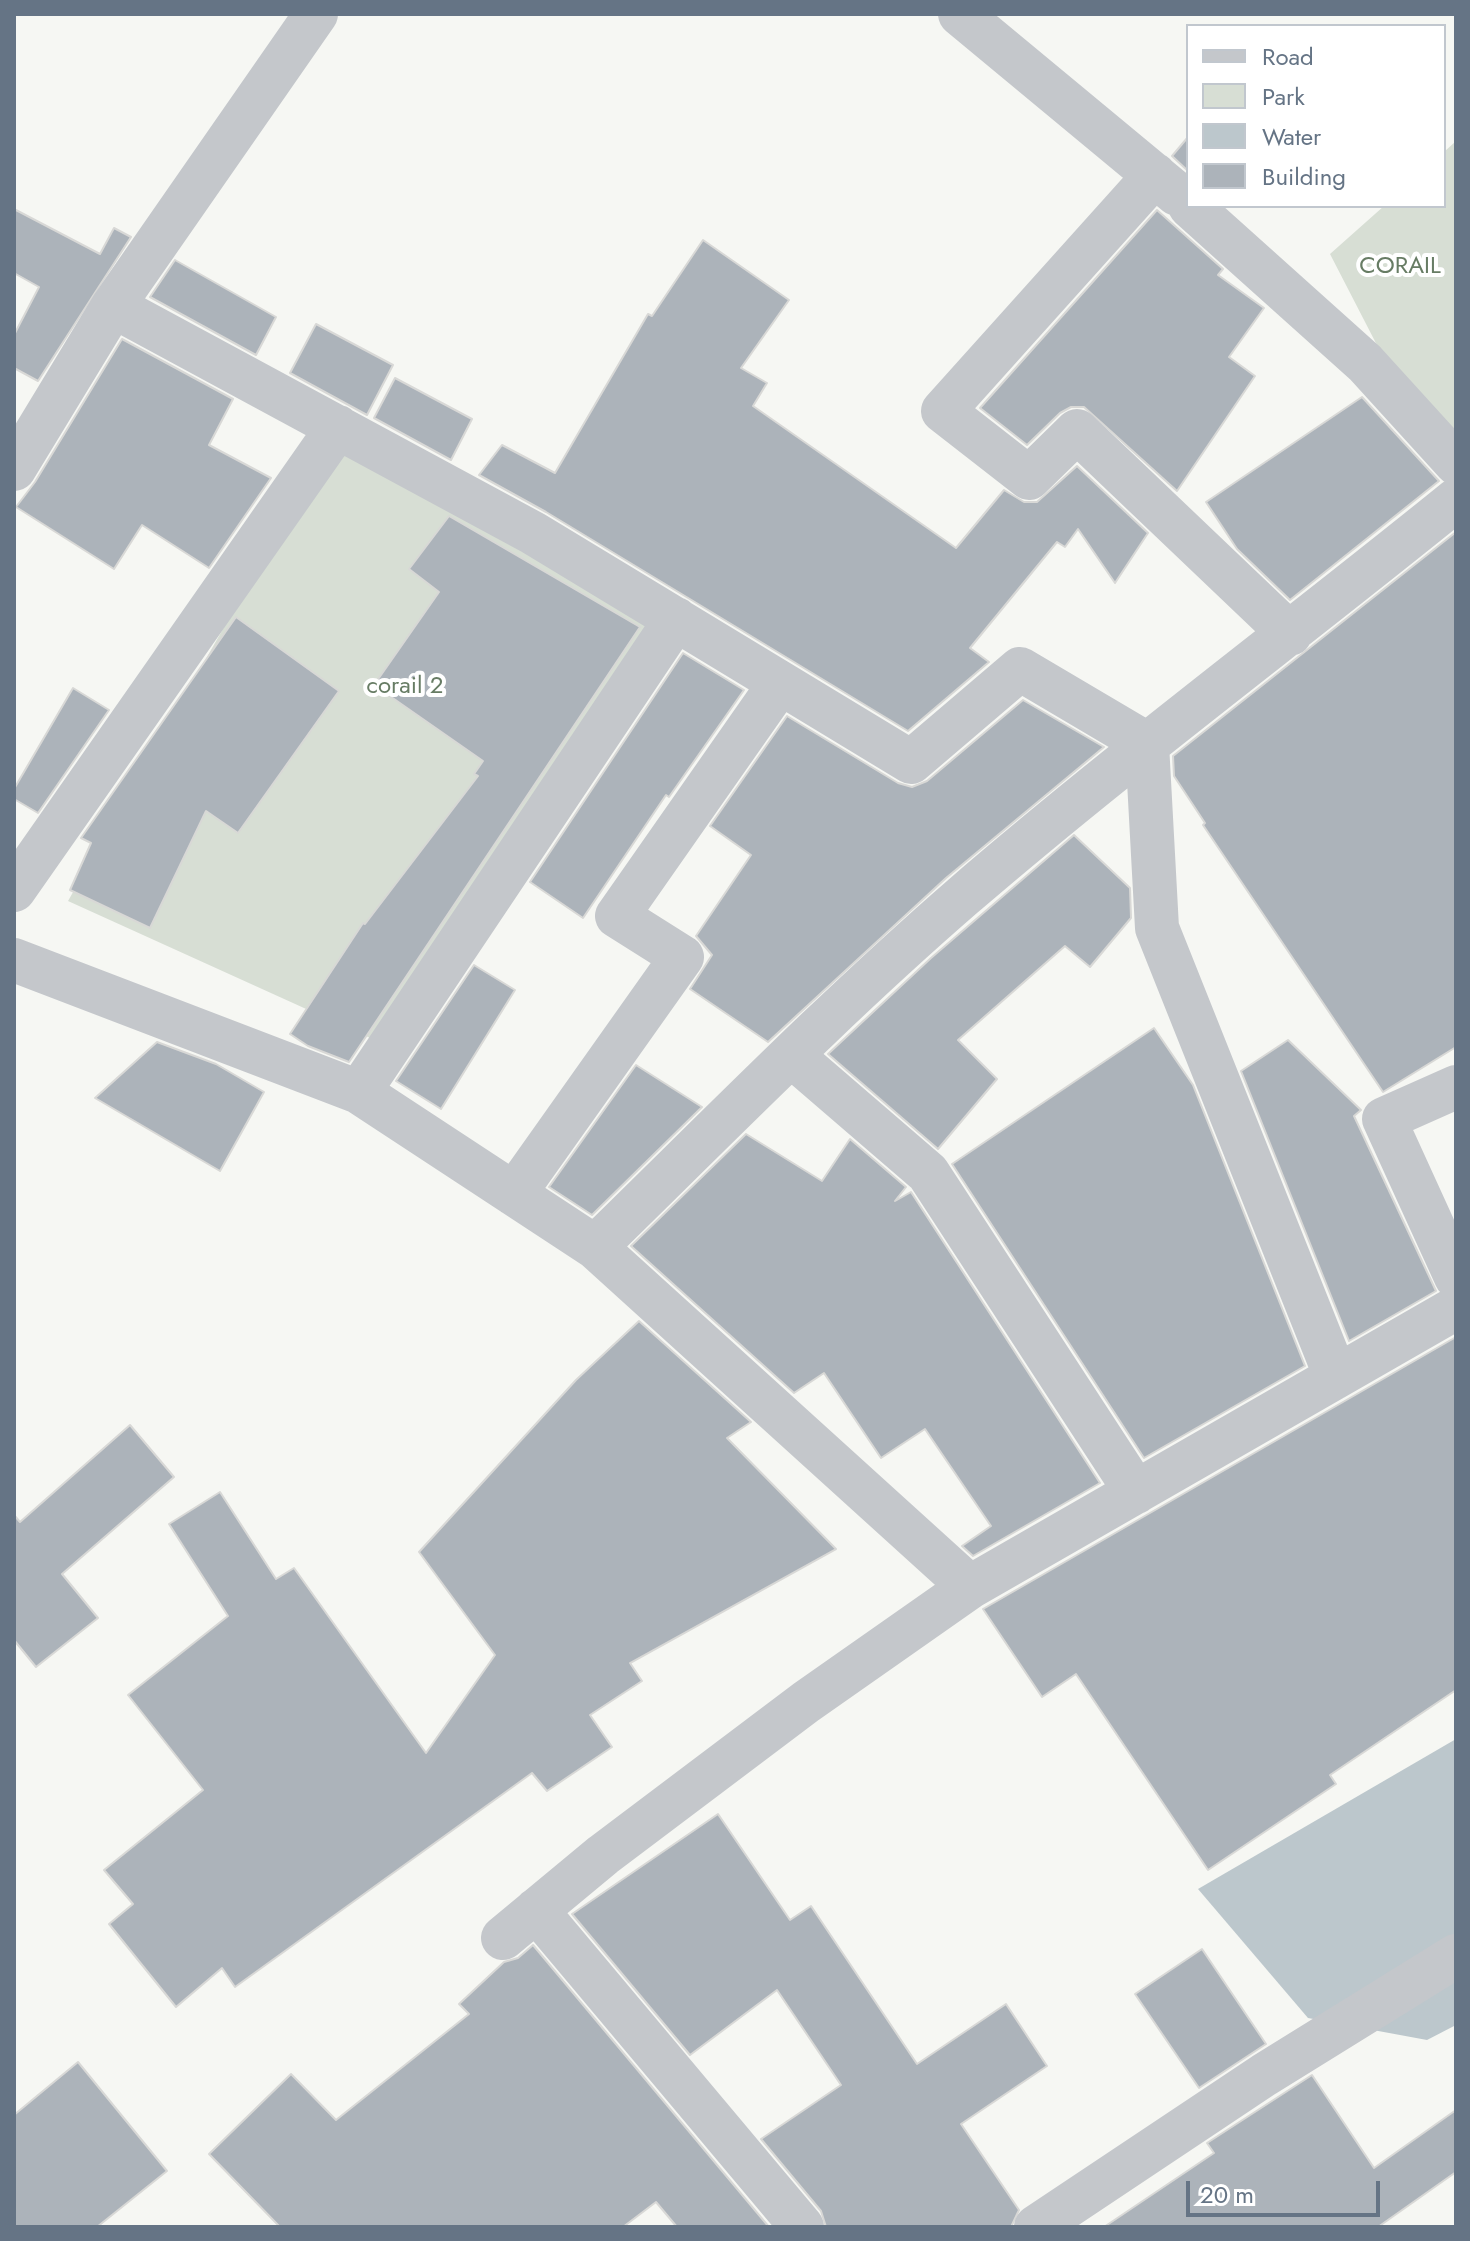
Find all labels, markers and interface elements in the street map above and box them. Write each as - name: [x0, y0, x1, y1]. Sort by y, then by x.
- legend: [1186, 24, 1446, 208]
- text: Road: [1262, 39, 1314, 74]
- text: Park: [1262, 79, 1305, 114]
- text: Water: [1262, 119, 1321, 154]
- text: Building: [1262, 159, 1346, 194]
- park label: CORAIL: [1359, 253, 1441, 281]
- park label: corail 2: [367, 673, 443, 701]
- scale bar: [1190, 2165, 1384, 2215]
- text: 20 m: [1200, 2177, 1254, 2212]

